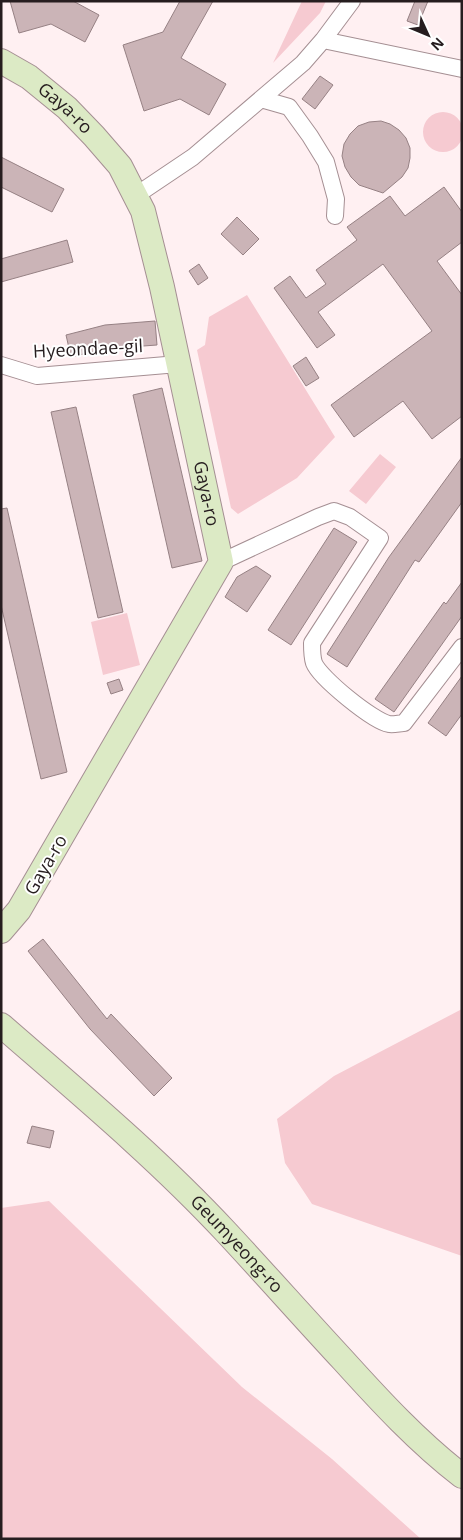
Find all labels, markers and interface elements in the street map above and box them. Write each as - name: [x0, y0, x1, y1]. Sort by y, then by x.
- north arrow: [403, 10, 453, 60]
- text: N: [427, 34, 449, 55]
- street label: Gaya-ro: [33, 76, 98, 139]
- street label: Hyeondae-gil: [32, 333, 144, 363]
- street label: Gaya-ro: [189, 458, 226, 528]
- street label: Gaya-ro: [18, 830, 72, 899]
- street label: Geumyeong-ro: [186, 1189, 289, 1298]

